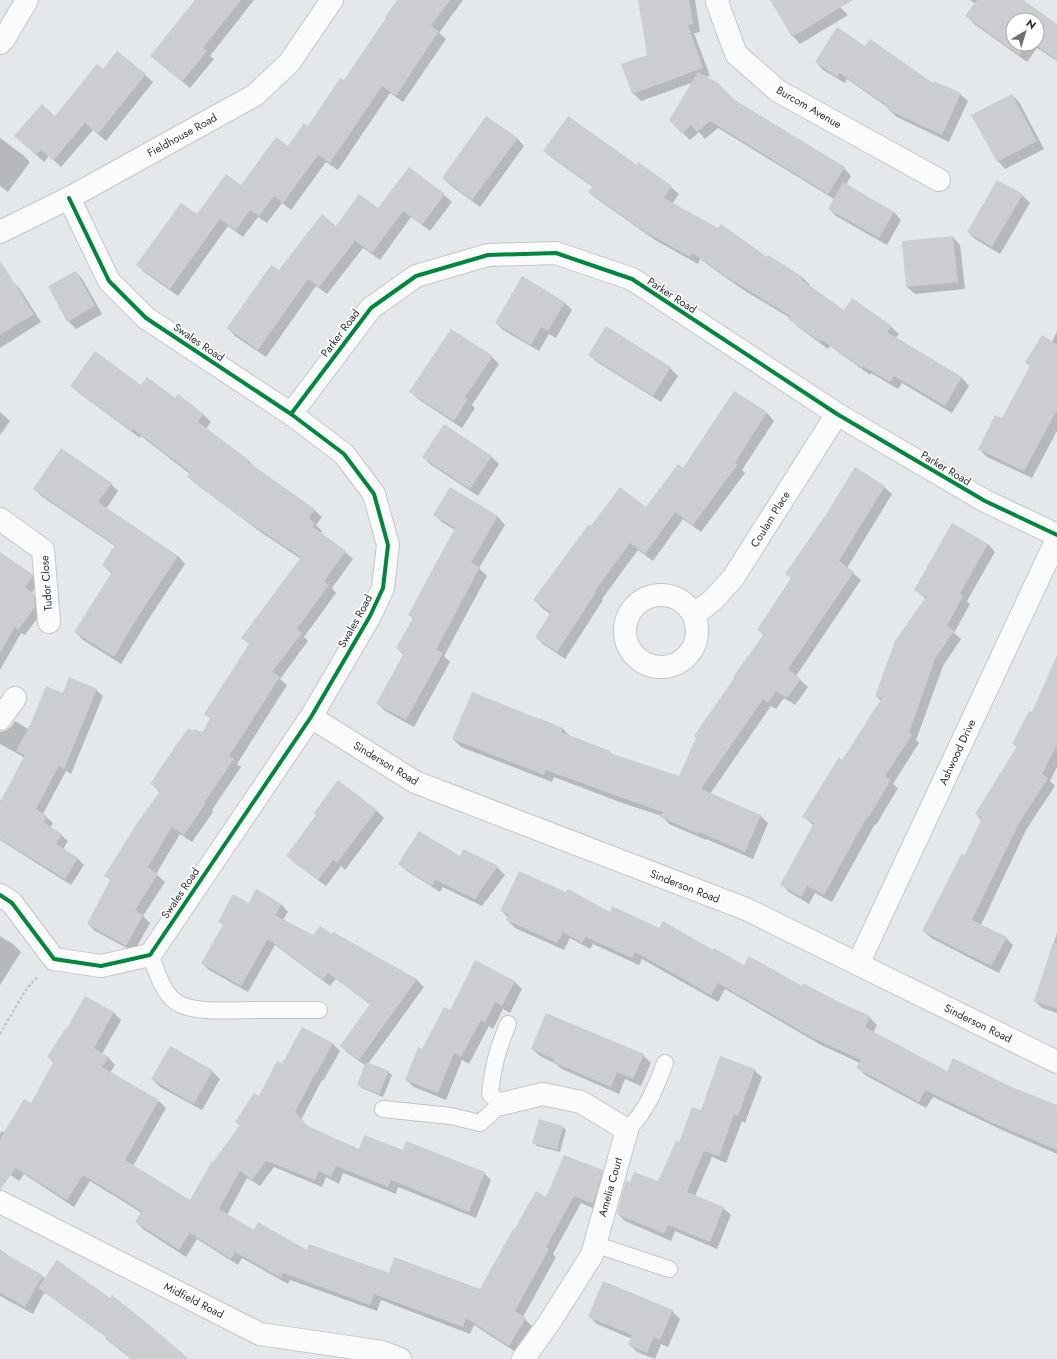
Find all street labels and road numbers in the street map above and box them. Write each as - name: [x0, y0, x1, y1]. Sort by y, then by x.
- street label: Burcom Avenue: [773, 82, 845, 132]
- street label: Fieldhouse Road: [144, 109, 220, 161]
- street label: Parker Road: [644, 273, 700, 317]
- street label: Parker Road: [317, 306, 363, 360]
- street label: Swales Road: [170, 319, 228, 365]
- street label: Parker Road: [918, 447, 974, 489]
- street label: Coulam Place: [746, 487, 794, 550]
- street label: Tudor Close: [36, 554, 56, 611]
- street label: Swales Road: [334, 592, 376, 650]
- street label: Ashwood Drive: [935, 716, 979, 787]
- street label: Sinderson Road: [350, 737, 422, 789]
- street label: Swales Road: [157, 864, 203, 922]
- street label: Sinderson Road: [648, 865, 722, 907]
- street label: Sinderson Road: [941, 1000, 1015, 1046]
- street label: Amelia Court: [594, 1155, 626, 1219]
- street label: Midfield Road: [161, 1278, 227, 1322]

